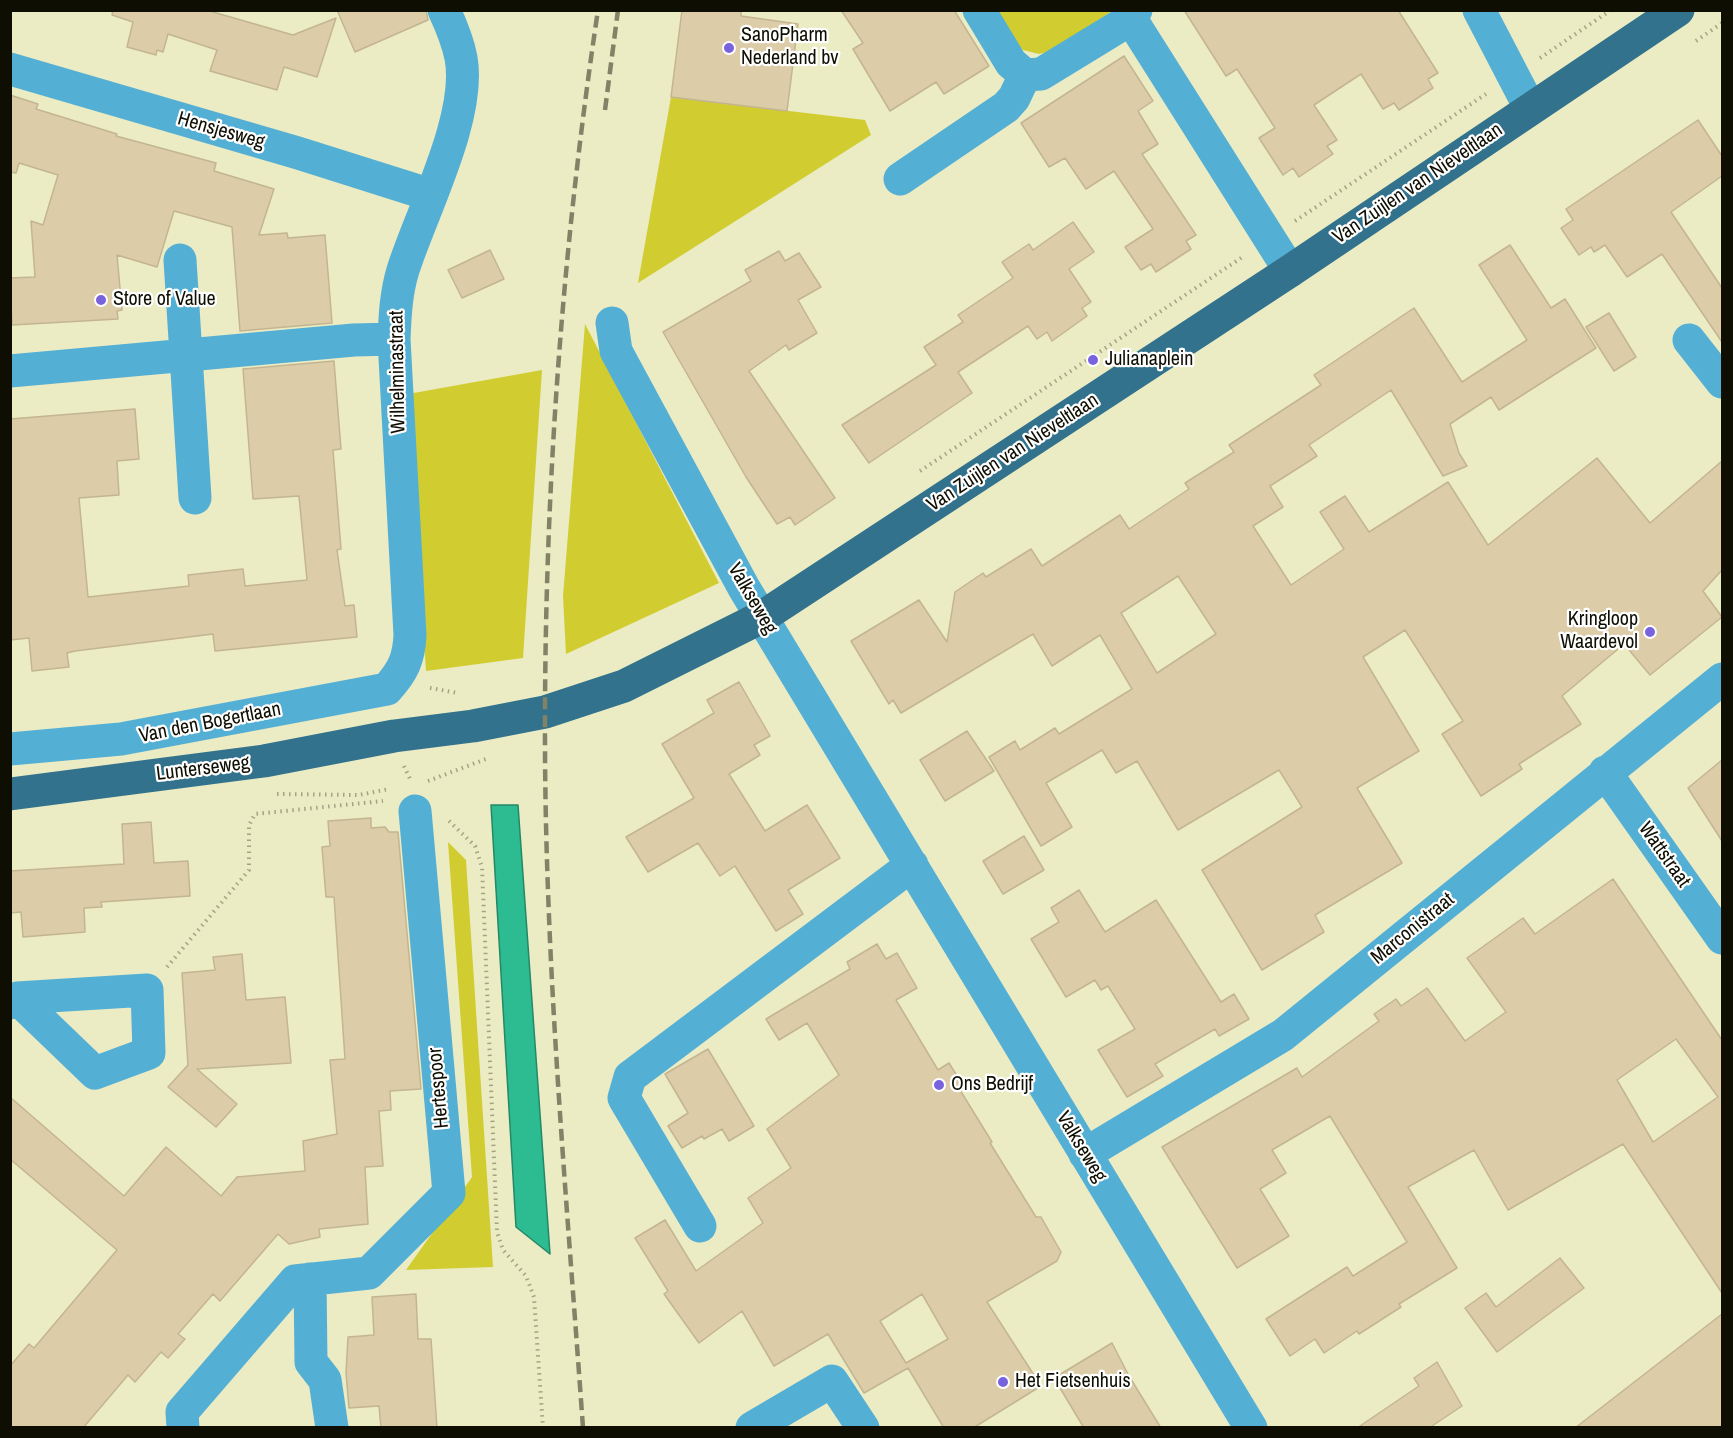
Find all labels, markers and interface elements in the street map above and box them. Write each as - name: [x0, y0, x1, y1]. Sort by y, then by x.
- place label: SanoPharm Nederland bv: [741, 24, 839, 71]
- marker: SanoPharm Nederland bv: [722, 41, 736, 55]
- street label: Hensjesweg: [175, 107, 267, 155]
- street label: Van Zuijlen van Nieveltlaan: [1329, 118, 1507, 250]
- place label: Store of Value: [113, 288, 216, 312]
- marker: Store of Value: [94, 293, 108, 307]
- street label: Wilhelminastraat: [385, 310, 411, 434]
- place label: Julianaplein: [1105, 348, 1193, 372]
- marker: Julianaplein: [1086, 353, 1100, 367]
- street label: Van Zuijlen van Nieveltlaan: [923, 389, 1103, 517]
- street label: Valkseweg: [722, 559, 782, 639]
- place label: Kringloop Waardevol: [1560, 608, 1638, 655]
- marker: Kringloop Waardevol: [1643, 625, 1657, 639]
- street label: Van den Bogertlaan: [137, 698, 283, 748]
- street label: Lunterseweg: [155, 751, 251, 787]
- street label: Wattstraat: [1633, 818, 1695, 892]
- street label: Marconistraat: [1366, 888, 1460, 970]
- street label: Hertespoor: [424, 1047, 454, 1129]
- place label: Ons Bedrijf: [951, 1073, 1033, 1097]
- marker: Ons Bedrijf: [932, 1078, 946, 1092]
- street label: Valkseweg: [1051, 1107, 1111, 1187]
- place label: Het Fietsenhuis: [1015, 1370, 1131, 1394]
- marker: Het Fietsenhuis: [996, 1375, 1010, 1389]

